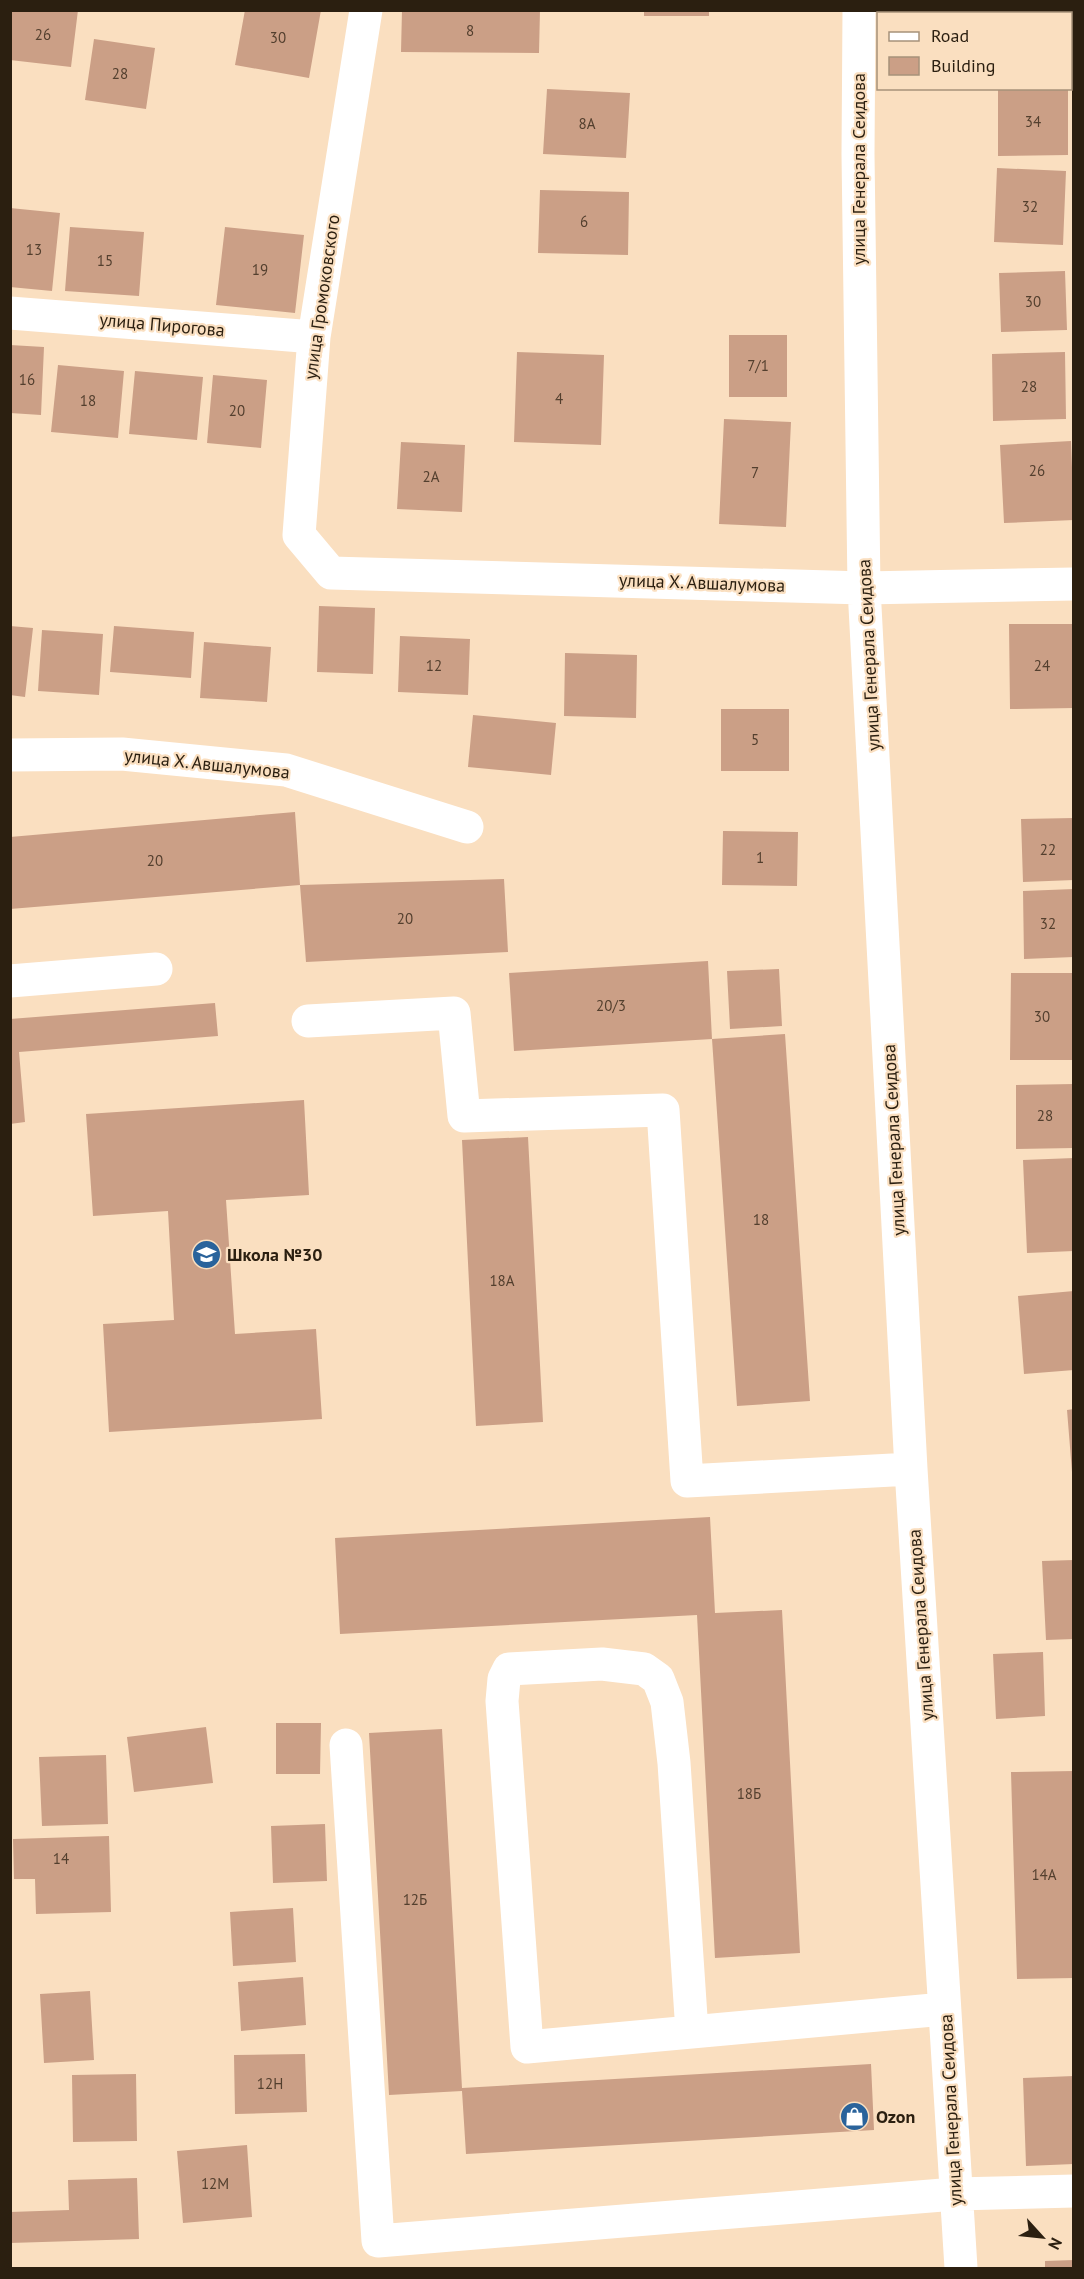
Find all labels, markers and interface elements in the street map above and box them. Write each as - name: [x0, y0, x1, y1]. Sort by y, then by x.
- legend: [877, 12, 1072, 90]
- house number: 8: [466, 21, 474, 40]
- text: Road: [931, 24, 969, 47]
- house number: 26: [35, 25, 51, 44]
- house number: 30: [270, 28, 286, 47]
- text: Building: [931, 54, 995, 77]
- house number: 28: [112, 64, 128, 83]
- street label: улица Генерала Сеидова: [847, 73, 870, 265]
- house number: 34: [1025, 112, 1041, 131]
- house number: 8А: [579, 114, 596, 133]
- house number: 32: [1022, 197, 1038, 216]
- house number: 6: [580, 212, 588, 231]
- street label: улица Громоковского: [299, 213, 344, 381]
- house number: 13: [26, 240, 42, 259]
- house number: 15: [97, 251, 113, 270]
- house number: 19: [252, 260, 268, 279]
- house number: 30: [1025, 292, 1041, 311]
- street label: улица Пирогова: [98, 308, 226, 341]
- house number: 7/1: [747, 356, 769, 375]
- house number: 16: [19, 370, 35, 389]
- house number: 28: [1021, 377, 1037, 396]
- house number: 4: [555, 389, 563, 408]
- house number: 18: [80, 391, 96, 410]
- house number: 20: [229, 401, 245, 420]
- house number: 26: [1029, 461, 1045, 480]
- house number: 7: [751, 463, 759, 482]
- house number: 2А: [423, 467, 440, 486]
- street label: улица Генерала Сеидова: [852, 559, 885, 751]
- street label: улица Х. Авшалумова: [619, 568, 785, 597]
- house number: 12: [426, 656, 442, 675]
- house number: 24: [1034, 656, 1050, 675]
- house number: 5: [751, 730, 759, 749]
- street label: улица Х. Авшалумова: [123, 743, 291, 784]
- house number: 22: [1040, 840, 1056, 859]
- house number: 1: [756, 848, 764, 867]
- house number: 20: [147, 851, 163, 870]
- house number: 20: [397, 909, 413, 928]
- house number: 32: [1040, 914, 1056, 933]
- house number: 20/3: [596, 996, 626, 1015]
- house number: 30: [1034, 1007, 1050, 1026]
- street label: улица Генерала Сеидова: [877, 1044, 910, 1236]
- house number: 28: [1037, 1106, 1053, 1125]
- house number: 18: [753, 1210, 769, 1229]
- school or university icon: Школа №30: [190, 1239, 222, 1271]
- place label: Школа №30: [227, 1243, 322, 1266]
- house number: 18А: [489, 1271, 515, 1290]
- street label: улица Генерала Сеидова: [902, 1528, 939, 1722]
- house number: 18Б: [737, 1784, 761, 1803]
- house number: 14: [53, 1849, 69, 1868]
- house number: 14А: [1031, 1865, 1057, 1884]
- house number: 12Б: [403, 1890, 427, 1909]
- street label: улица Генерала Сеидова: [934, 2014, 967, 2206]
- house number: 12Н: [257, 2074, 283, 2093]
- shop icon: Ozon: [839, 2101, 871, 2133]
- place label: Ozon: [876, 2105, 915, 2128]
- house number: 12М: [201, 2174, 229, 2193]
- north arrow: [1012, 2207, 1072, 2267]
- text: N: [1044, 2235, 1067, 2253]

